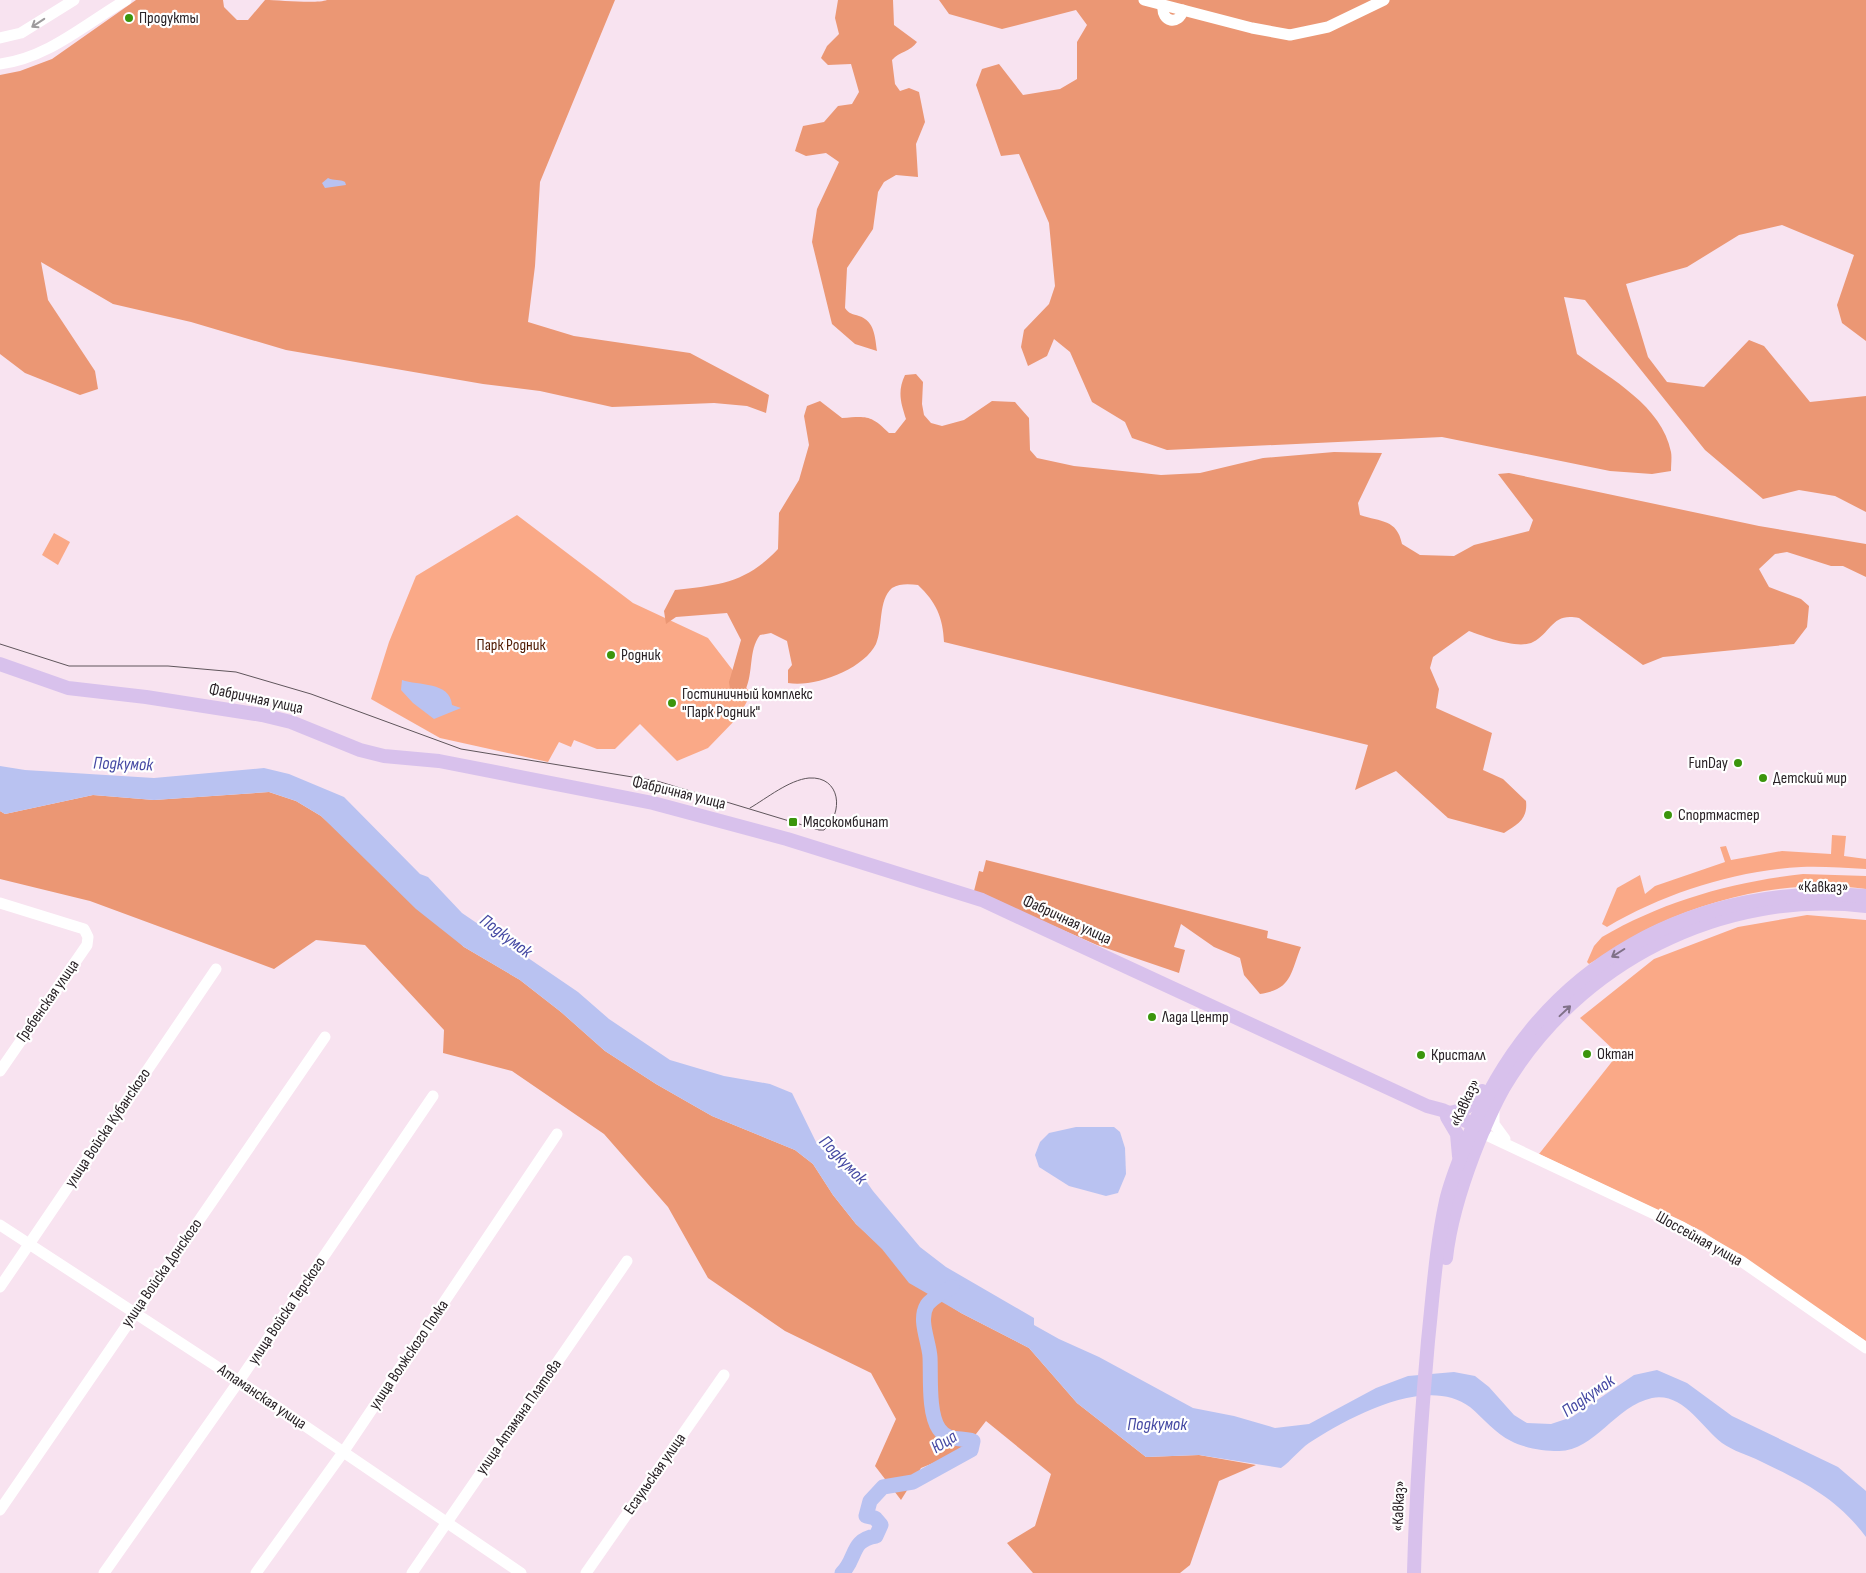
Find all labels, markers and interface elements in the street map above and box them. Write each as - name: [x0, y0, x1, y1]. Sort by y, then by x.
- place label: Продукты: [139, 9, 199, 28]
- marker: Продукты: [123, 12, 135, 24]
- one-way arrow: [32, 18, 46, 28]
- park label: Парк Родник: [477, 636, 546, 655]
- place label: Родник: [621, 646, 661, 665]
- marker: Родник: [605, 649, 617, 661]
- street label: Фабричная улица: [207, 680, 305, 718]
- place label: Гостиничный комплекс "Парк Родник": [682, 685, 813, 722]
- marker: Гостиничный комплекс "Парк Родник": [666, 697, 678, 709]
- water label: Подкумок: [93, 752, 155, 776]
- place label: FunDay: [1688, 754, 1728, 773]
- marker: FunDay: [1732, 757, 1744, 769]
- place label: Детский мир: [1773, 769, 1847, 788]
- street label: Фабричная улица: [630, 772, 728, 814]
- marker: Детский мир: [1757, 772, 1769, 784]
- place label: Спортмастер: [1678, 806, 1760, 825]
- marker: Спортмастер: [1662, 809, 1674, 821]
- place label: Мясокомбинат: [803, 813, 889, 832]
- marker: Мясокомбинат: [787, 816, 799, 828]
- street label: «Кавказ»: [1798, 878, 1848, 897]
- street label: Фабричная улица: [1020, 891, 1114, 949]
- water label: Подкумок: [476, 910, 537, 963]
- one-way arrow: [1612, 948, 1626, 958]
- street label: Гребенская улица: [13, 956, 83, 1046]
- one-way arrow: [1559, 1005, 1572, 1017]
- place label: Лада Центр: [1161, 1008, 1229, 1027]
- marker: Лада Центр: [1146, 1011, 1158, 1023]
- place label: Октан: [1597, 1045, 1634, 1064]
- place label: Кристалл: [1431, 1046, 1486, 1065]
- marker: Октан: [1581, 1048, 1593, 1060]
- marker: Кристалл: [1415, 1049, 1427, 1061]
- street label: улица Войска Кубанского: [61, 1065, 155, 1191]
- street label: «Кавказ»: [1446, 1076, 1484, 1130]
- water label: Подкумок: [815, 1131, 872, 1190]
- street label: Шоссейная улица: [1652, 1207, 1746, 1271]
- street label: улица Войска Донского: [118, 1215, 206, 1331]
- street label: улица Войска Терского: [244, 1254, 330, 1368]
- street label: улица Волжского Полка: [365, 1297, 453, 1413]
- street label: улица Атамана Платова: [472, 1356, 566, 1478]
- street label: Атаманская улица: [213, 1360, 310, 1434]
- water label: Подкумок: [1558, 1370, 1620, 1422]
- water label: Подкумок: [1127, 1414, 1188, 1435]
- water label: Юца: [927, 1426, 961, 1458]
- street label: Есаульская улица: [620, 1430, 690, 1518]
- street label: «Кавказ»: [1389, 1480, 1409, 1532]

